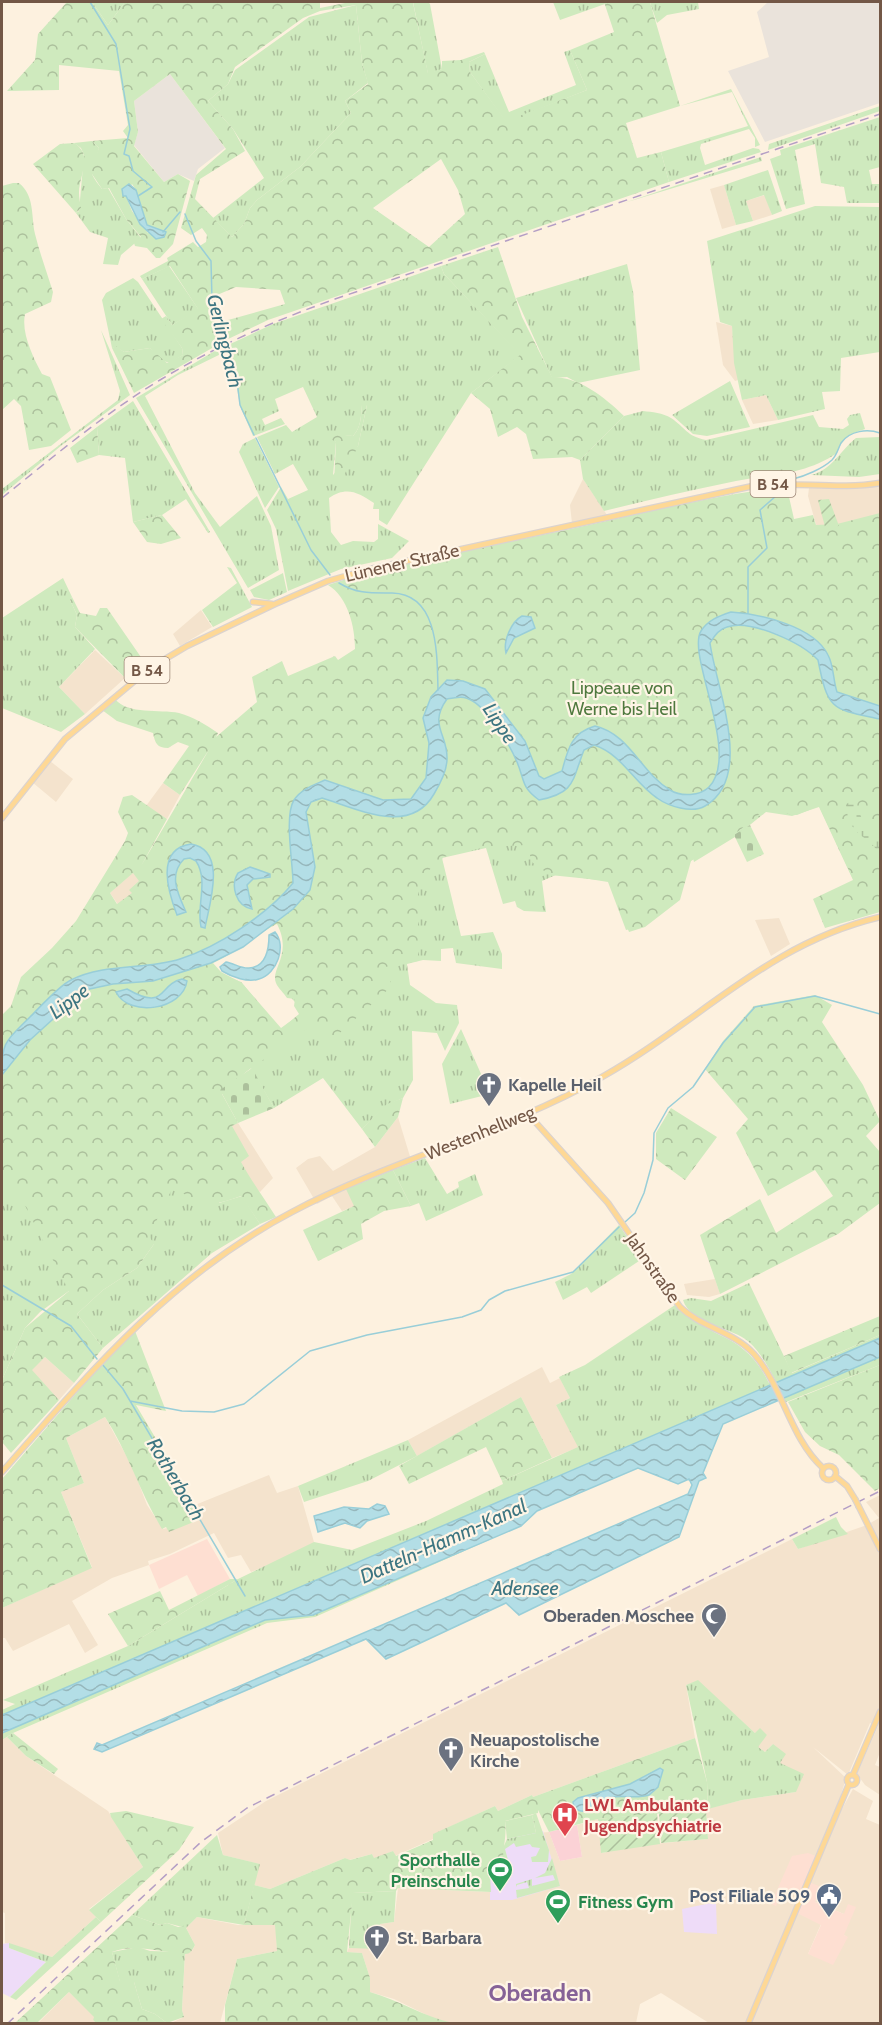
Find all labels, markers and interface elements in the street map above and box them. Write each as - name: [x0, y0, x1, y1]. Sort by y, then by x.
- water label: Gerlingbach: [202, 292, 248, 390]
- road number: B 54: [750, 471, 796, 497]
- street label: Lünener Straße: [343, 539, 461, 587]
- road number: B 54: [124, 657, 170, 683]
- park label: Lippeaue von Werne bis Heil: [567, 677, 678, 720]
- water label: Lippe: [478, 698, 522, 748]
- water label: Lippe: [44, 978, 94, 1024]
- church icon: Kapelle Heil: [474, 1070, 504, 1108]
- place label: Kapelle Heil: [508, 1074, 602, 1096]
- street label: Westenhellweg: [422, 1101, 539, 1165]
- street label: Jahnstraße: [620, 1228, 685, 1307]
- water label: Rotherbach: [142, 1433, 210, 1525]
- water label: Datteln-Hamm-Kanal: [356, 1493, 530, 1589]
- water label: Adensee: [490, 1576, 559, 1600]
- mosque icon: Oberaden Moschee: [699, 1601, 729, 1639]
- place label: Oberaden Moschee: [543, 1605, 694, 1627]
- place label: Neuapostolische Kirche: [470, 1729, 599, 1772]
- church icon: Neuapostolische Kirche: [436, 1735, 466, 1773]
- place label: LWL Ambulante Jugendpsychiatrie: [583, 1794, 722, 1837]
- hospital icon: LWL Ambulante Jugendpsychiatrie: [550, 1800, 580, 1838]
- place label: Sporthalle Preinschule: [391, 1849, 480, 1892]
- sports icon: Sporthalle Preinschule: [485, 1855, 515, 1893]
- public building icon: Post Filiale 509: [814, 1881, 844, 1919]
- place label: Post Filiale 509: [689, 1885, 810, 1907]
- sports icon: Fitness Gym: [543, 1887, 573, 1925]
- place label: Fitness Gym: [578, 1891, 673, 1913]
- church icon: St. Barbara: [362, 1923, 392, 1961]
- place label: St. Barbara: [397, 1927, 482, 1949]
- district label: Oberaden: [488, 1978, 592, 2007]

